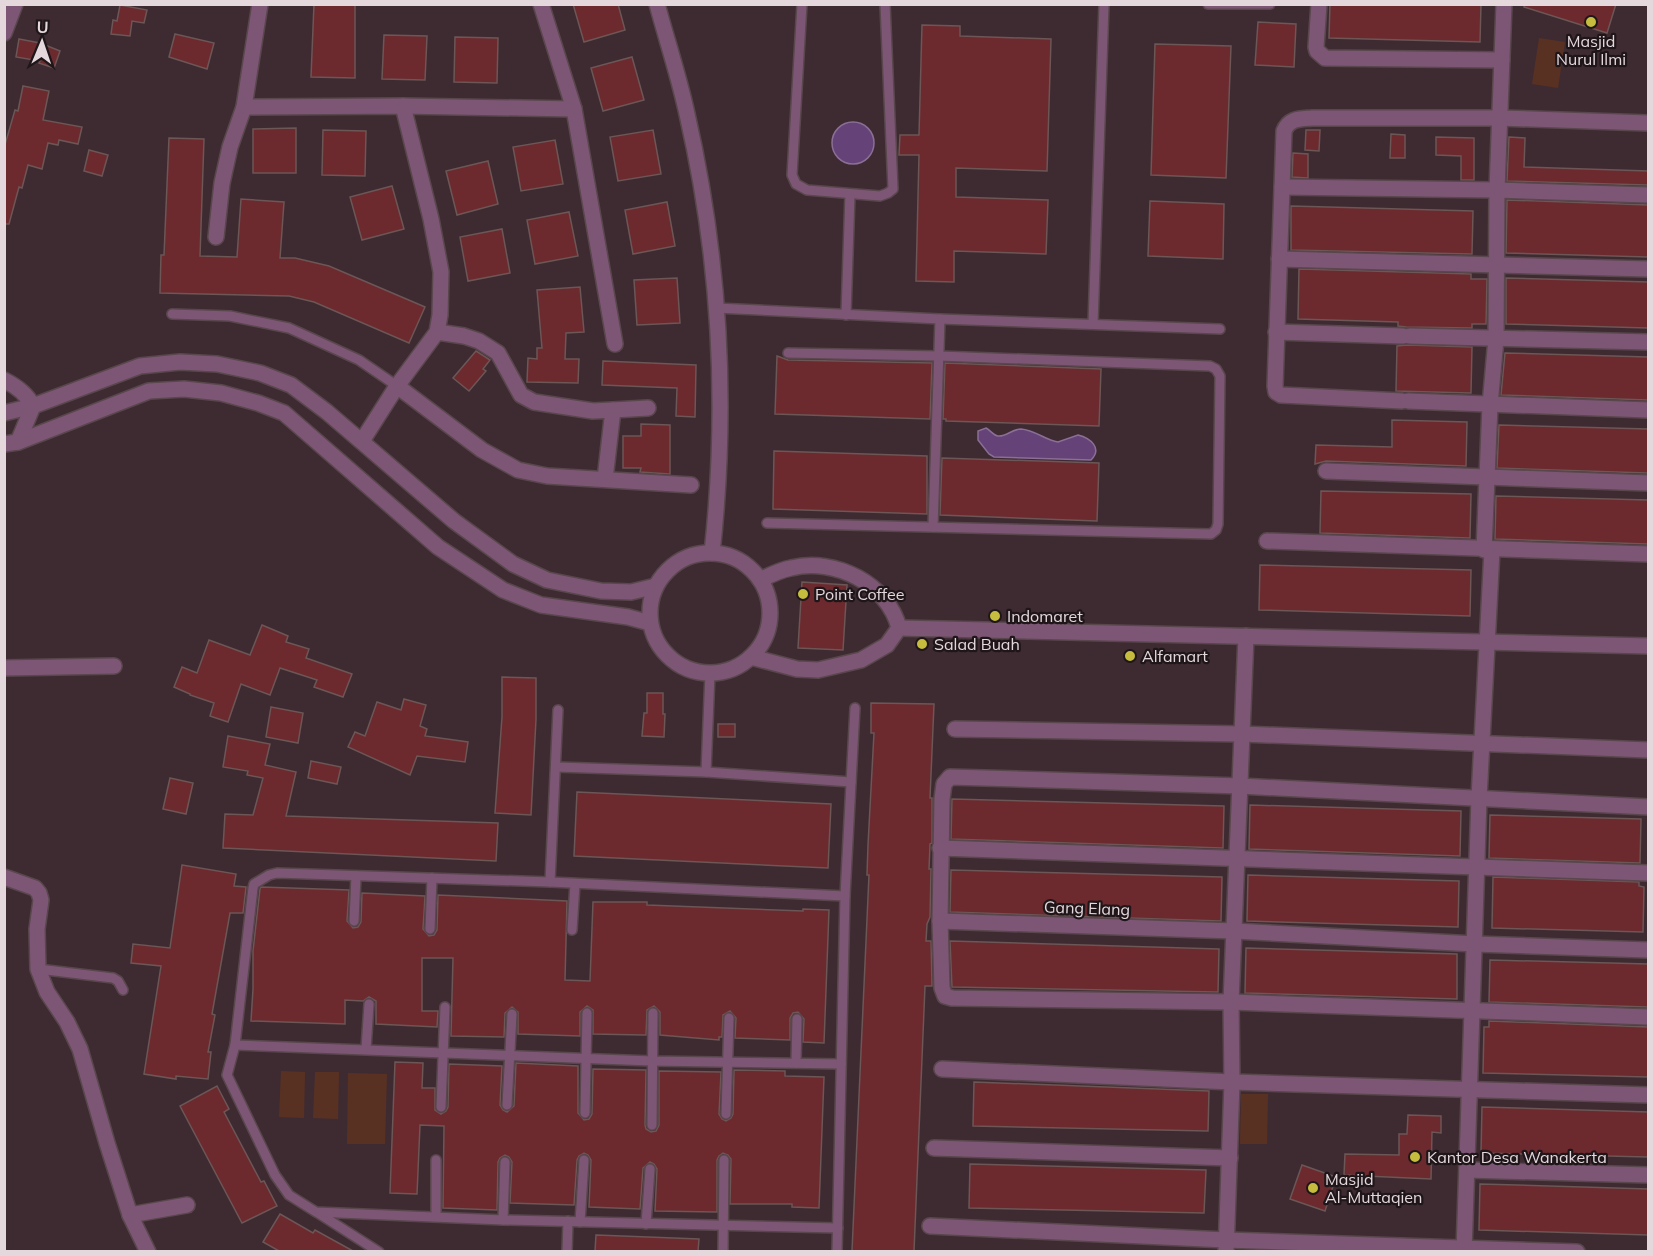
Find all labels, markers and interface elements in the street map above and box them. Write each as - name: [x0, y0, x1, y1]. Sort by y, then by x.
- north arrow: [12, 12, 72, 72]
- marker: Masjid Nurul Ilmi: [1584, 15, 1598, 29]
- text: U: [36, 17, 49, 37]
- place label: Masjid Nurul Ilmi: [1556, 31, 1626, 69]
- place label: Point Coffee: [815, 584, 904, 604]
- marker: Point Coffee: [796, 587, 810, 601]
- place label: Indomaret: [1007, 606, 1083, 626]
- marker: Indomaret: [988, 609, 1002, 623]
- place label: Salad Buah: [934, 634, 1020, 654]
- marker: Salad Buah: [915, 637, 929, 651]
- place label: Alfamart: [1142, 646, 1208, 666]
- marker: Alfamart: [1123, 649, 1137, 663]
- street label: Gang Elang: [1044, 896, 1130, 920]
- place label: Kantor Desa Wanakerta: [1427, 1147, 1607, 1167]
- marker: Kantor Desa Wanakerta: [1408, 1150, 1422, 1164]
- place label: Masjid Al-Muttaqien: [1325, 1169, 1422, 1207]
- marker: Masjid Al-Muttaqien: [1306, 1181, 1320, 1195]

